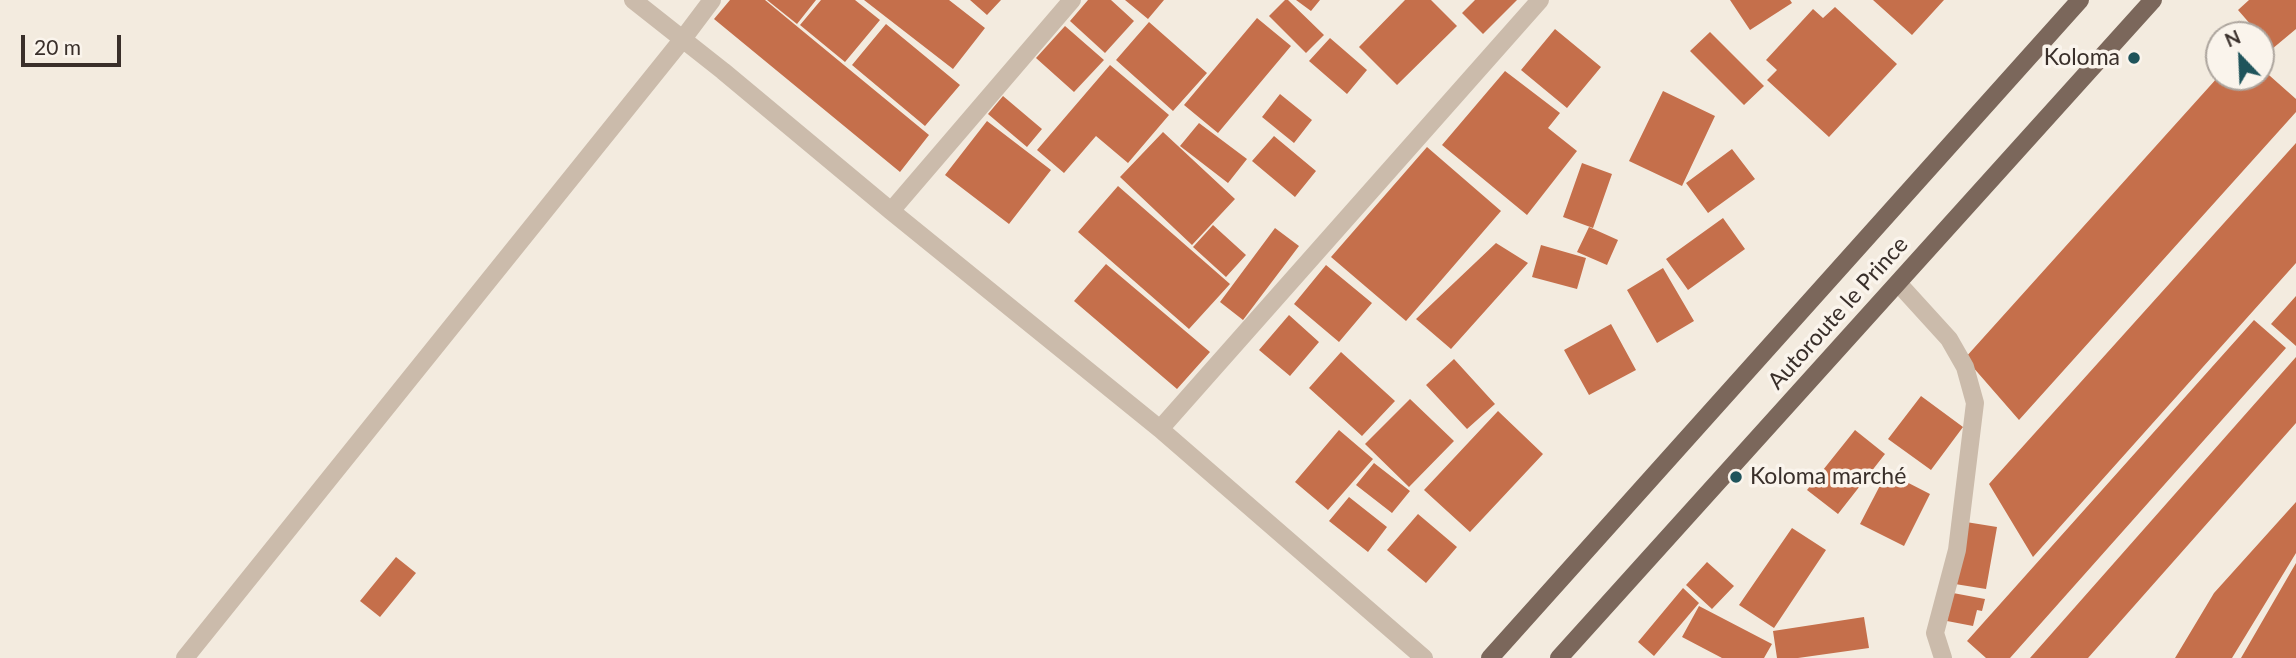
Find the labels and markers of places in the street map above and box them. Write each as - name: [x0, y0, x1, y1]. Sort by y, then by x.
- place label: Koloma: [2044, 44, 2120, 72]
- marker: Koloma: [2126, 50, 2142, 66]
- place label: Koloma marché: [1750, 463, 1906, 491]
- marker: Koloma marché: [1728, 469, 1744, 485]

